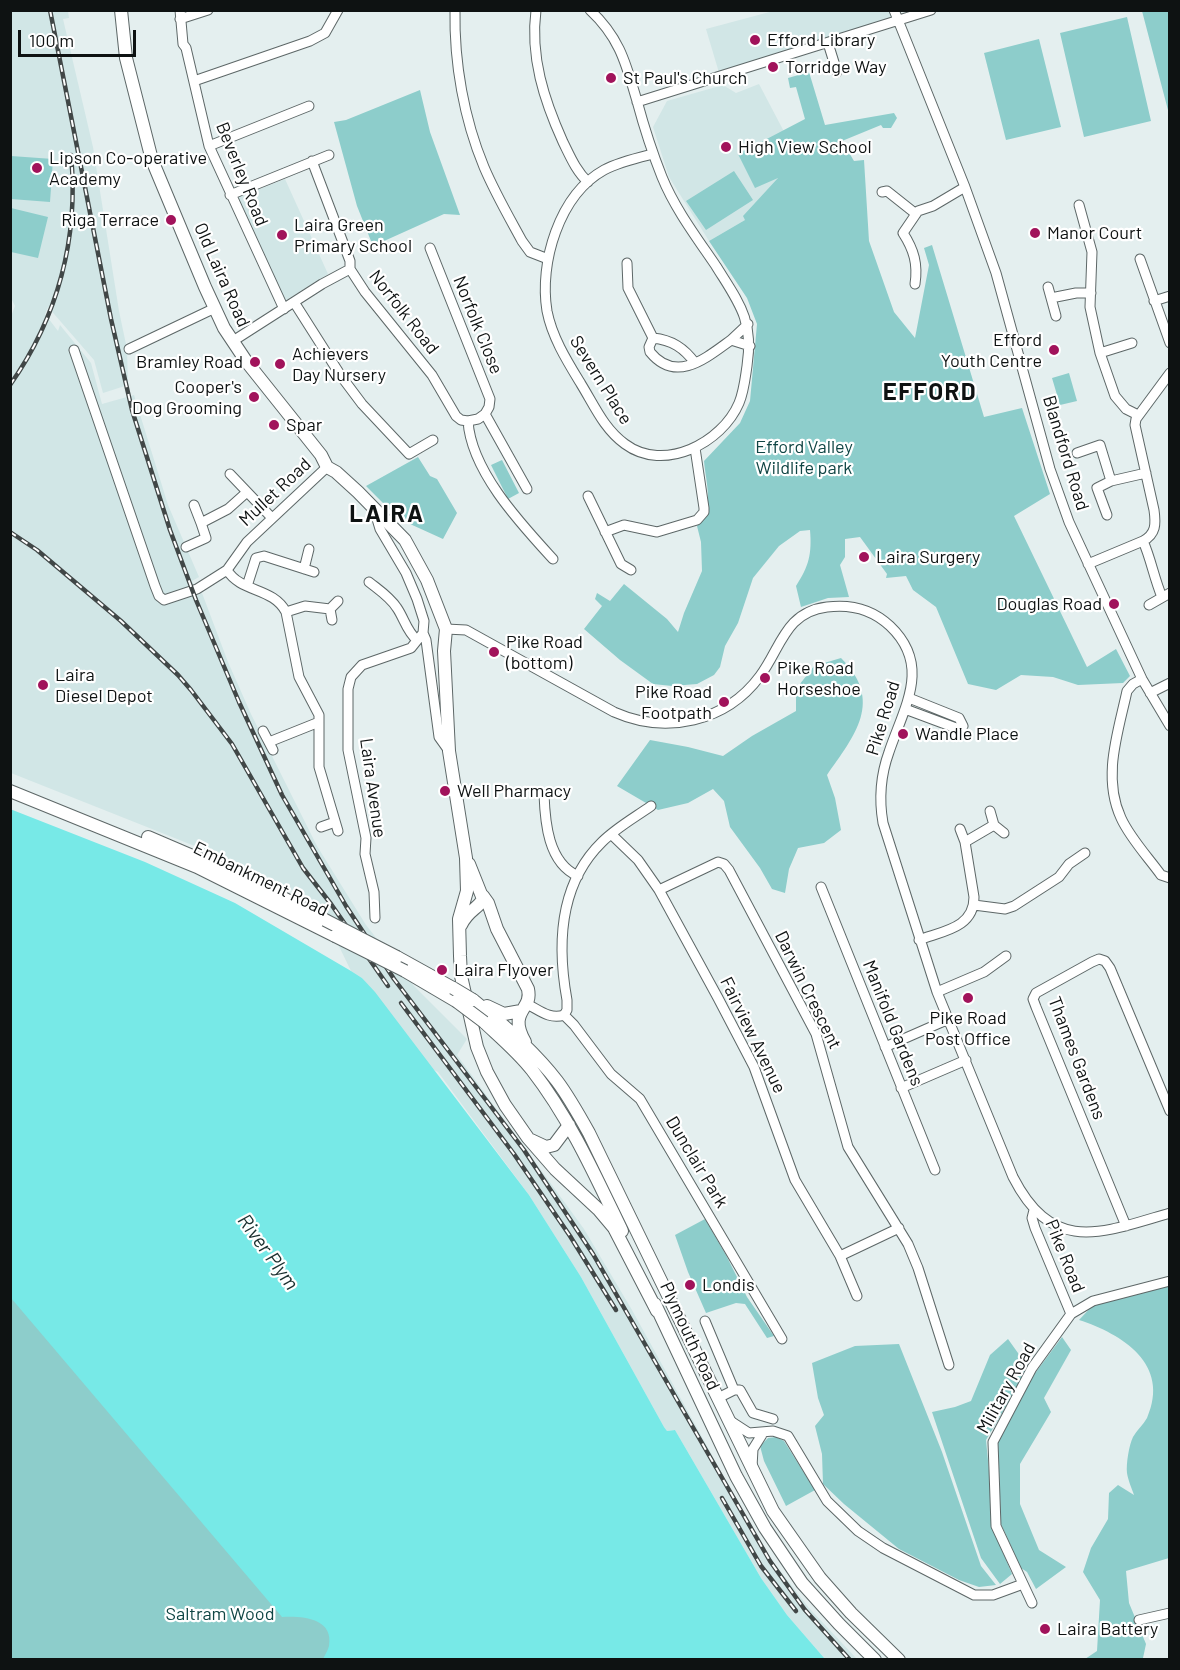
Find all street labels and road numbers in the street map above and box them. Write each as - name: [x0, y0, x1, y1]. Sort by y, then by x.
- street label: Beverley Road: [211, 119, 273, 229]
- street label: Old Laira Road: [189, 219, 255, 331]
- street label: Norfolk Road: [364, 266, 444, 358]
- street label: Norfolk Close: [448, 273, 508, 377]
- street label: Severn Place: [565, 332, 637, 428]
- street label: Blandford Road: [1038, 393, 1094, 513]
- street label: Mullet Road: [235, 453, 315, 531]
- street label: Pike Road: [861, 678, 905, 758]
- street label: Laira Avenue: [355, 737, 391, 839]
- street label: Embankment Road: [190, 837, 332, 921]
- street label: Darwin Crescent: [770, 927, 846, 1053]
- street label: Manifold Gardens: [858, 957, 928, 1089]
- street label: Fairview Avenue: [716, 973, 790, 1097]
- street label: Thames Gardens: [1044, 993, 1110, 1123]
- street label: Dunclair Park: [661, 1112, 733, 1212]
- street label: Pike Road: [1041, 1216, 1089, 1296]
- street label: Plymouth Road: [655, 1278, 725, 1394]
- street label: Military Road: [972, 1339, 1040, 1437]

